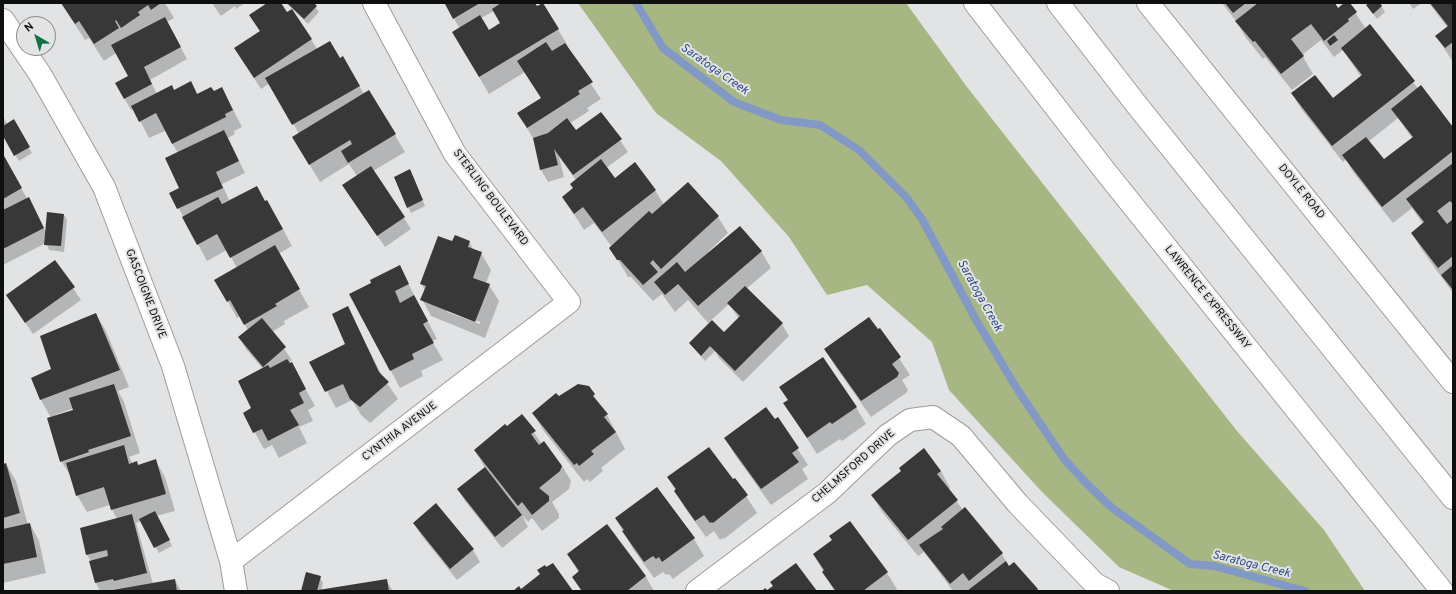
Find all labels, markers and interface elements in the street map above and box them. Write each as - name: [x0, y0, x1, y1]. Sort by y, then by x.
- north arrow: [16, 16, 56, 56]
- text: N: [22, 19, 37, 35]
- water label: Saratoga Creek: [677, 41, 751, 99]
- street label: STERLING BOULEVARD: [449, 147, 531, 249]
- street label: DOYLE ROAD: [1275, 162, 1327, 222]
- street label: LAWRENCE EXPRESSWAY: [1161, 244, 1253, 352]
- street label: GASCOIGNE DRIVE: [122, 247, 168, 341]
- water label: Saratoga Creek: [953, 258, 1005, 334]
- street label: CYNTHIA AVENUE: [360, 400, 440, 464]
- street label: CHELMSFORD DRIVE: [810, 427, 898, 507]
- water label: Saratoga Creek: [1211, 548, 1291, 582]

